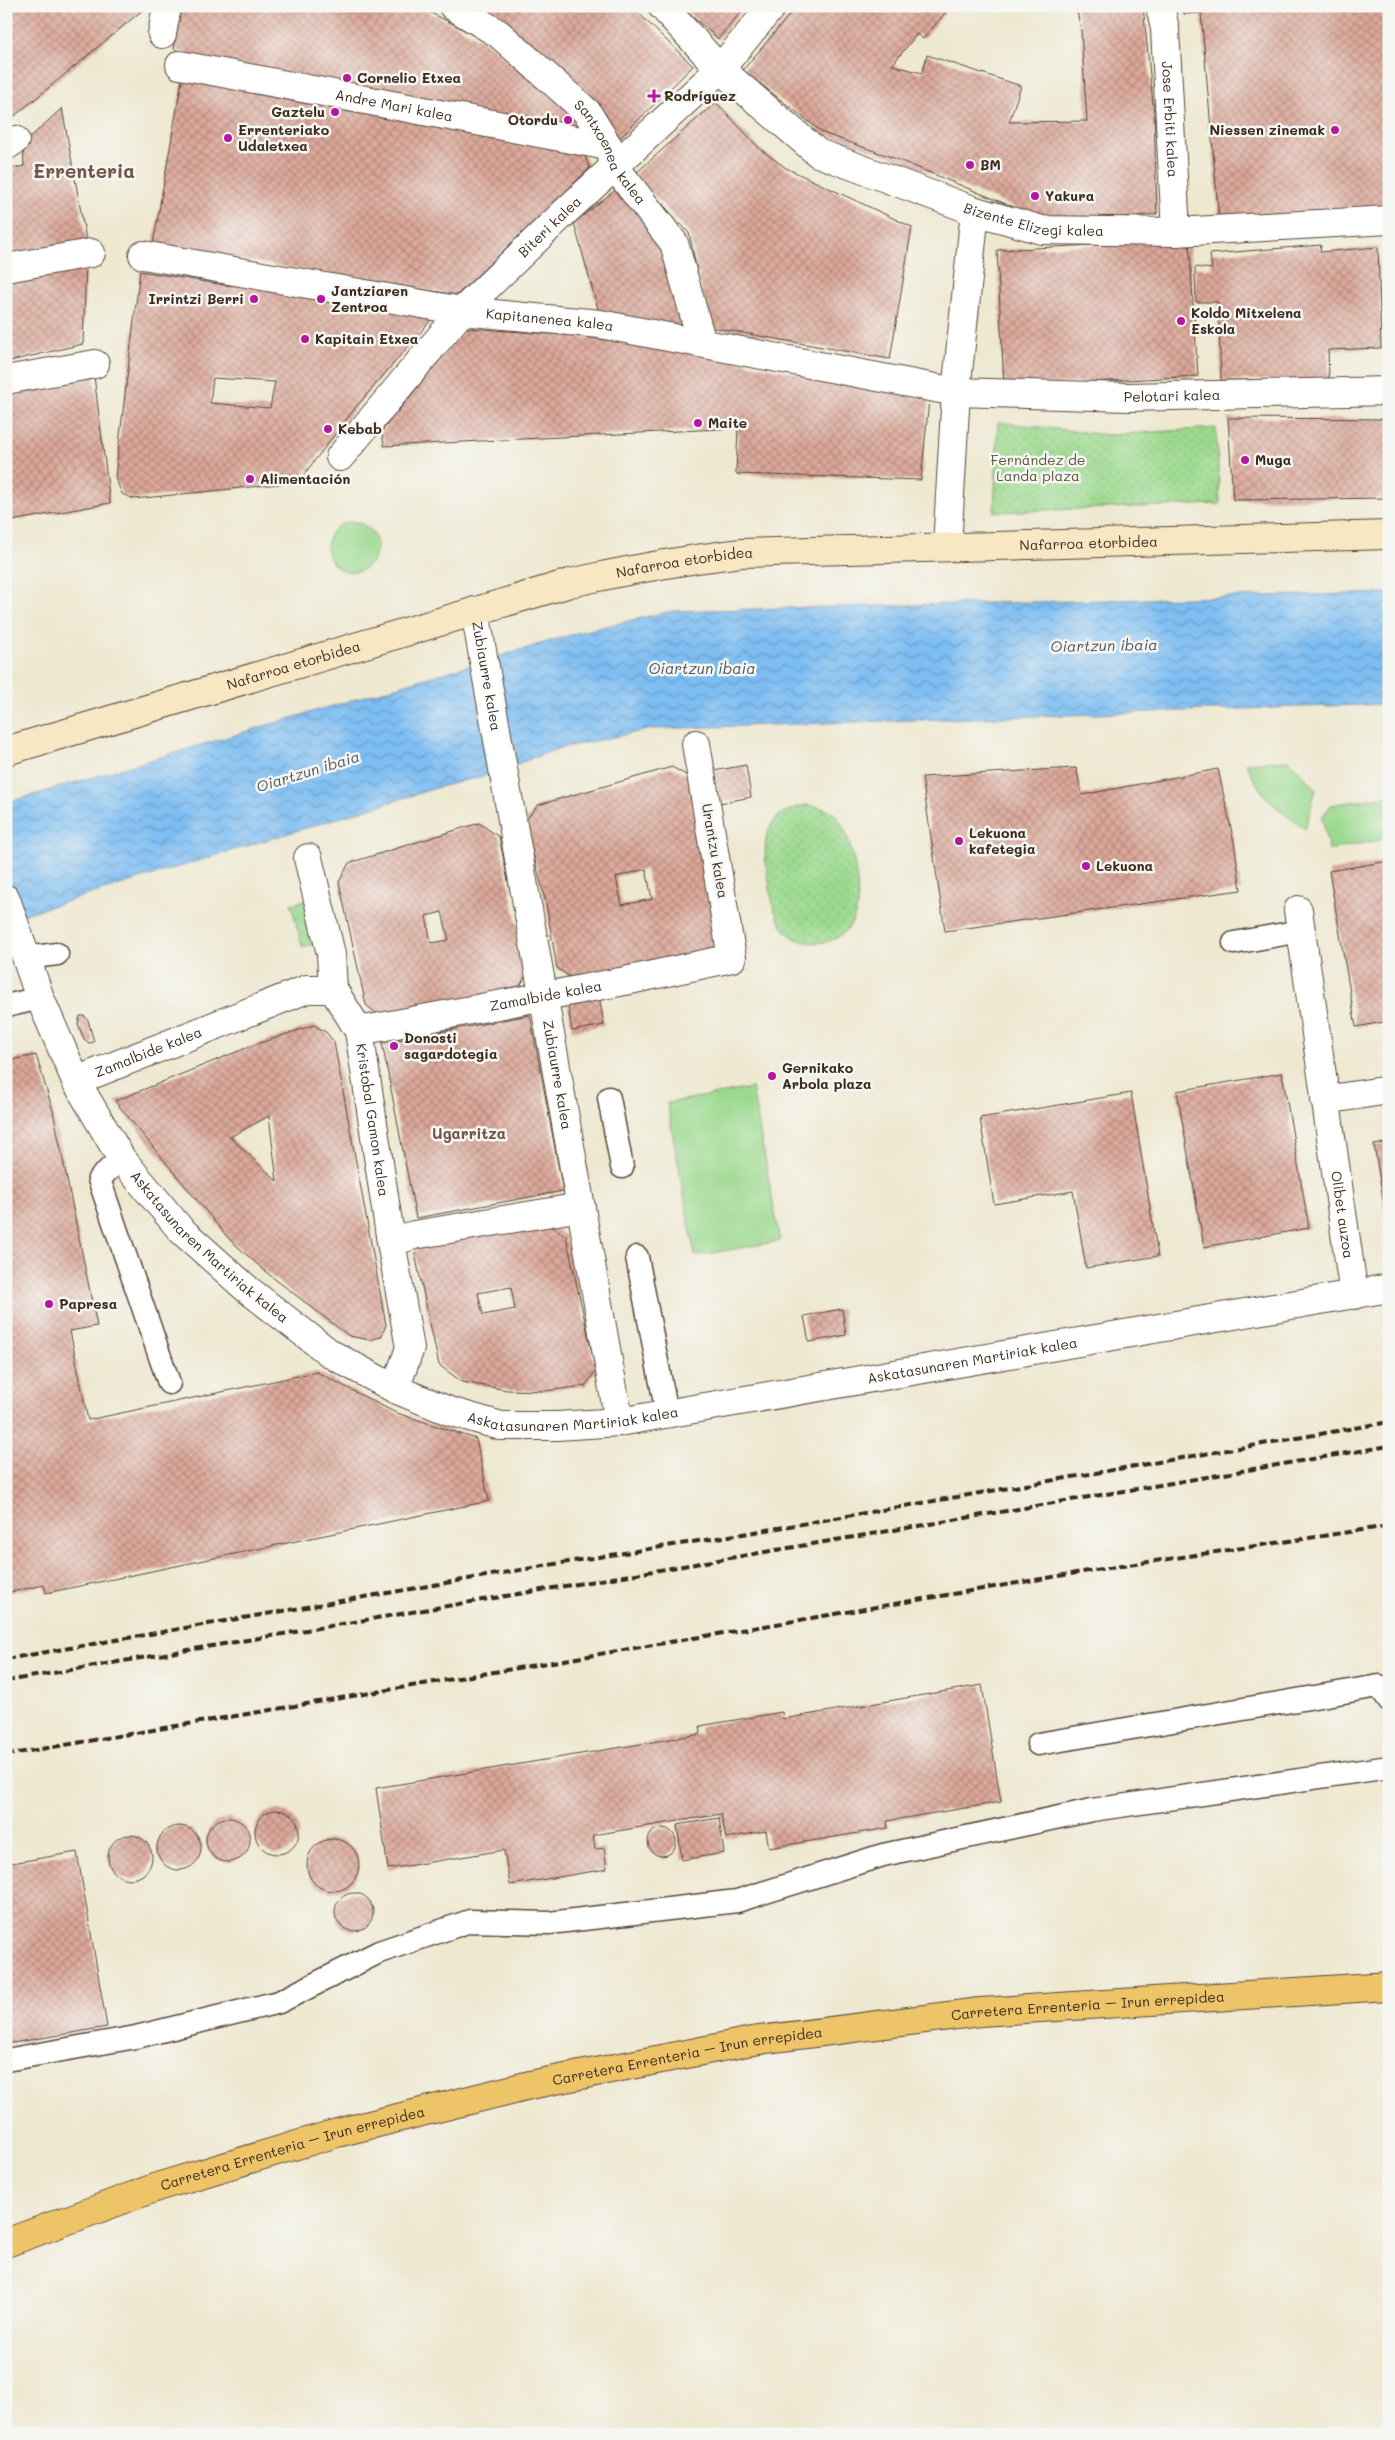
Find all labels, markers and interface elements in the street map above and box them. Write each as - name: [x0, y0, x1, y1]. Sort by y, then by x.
- street label: Jose Erbiti kalea: [1158, 61, 1183, 178]
- place label: Cornelio Etxea: [357, 68, 461, 87]
- marker: Cornelio Etxea: [341, 72, 353, 84]
- street label: Andre Mari kalea: [334, 85, 455, 125]
- place label: Rodríguez: [664, 86, 736, 105]
- marker: Rodríguez: [648, 90, 660, 102]
- street label: Santxoenea kalea: [570, 95, 651, 208]
- place label: Gaztelu: [271, 102, 325, 121]
- marker: Gaztelu: [329, 106, 341, 118]
- place label: Otordu: [508, 110, 558, 129]
- marker: Otordu: [562, 114, 574, 126]
- place label: Errenteriako Udaletxea: [238, 120, 330, 155]
- place label: Niessen zinemak: [1209, 120, 1325, 139]
- marker: Niessen zinemak: [1329, 124, 1341, 136]
- marker: Errenteriako Udaletxea: [222, 132, 234, 144]
- place label: BM: [980, 155, 1001, 174]
- district label: Errenteria: [33, 158, 135, 183]
- marker: BM: [964, 159, 976, 171]
- place label: Yakura: [1045, 186, 1095, 205]
- marker: Yakura: [1029, 190, 1041, 202]
- street label: Biteri kalea: [514, 192, 585, 261]
- street label: Bizente Elizegi kalea: [961, 198, 1104, 240]
- place label: Jantziaren Zentroa: [331, 281, 408, 316]
- place label: Irrintzi Berri: [149, 289, 244, 308]
- marker: Irrintzi Berri: [248, 293, 260, 305]
- marker: Jantziaren Zentroa: [315, 293, 327, 305]
- street label: Kapitanenea kalea: [485, 303, 615, 335]
- place label: Koldo Mitxelena Eskola: [1191, 303, 1302, 338]
- marker: Koldo Mitxelena Eskola: [1175, 315, 1187, 327]
- place label: Kapitain Etxea: [315, 329, 419, 348]
- marker: Kapitain Etxea: [299, 333, 311, 345]
- street label: Pelotari kalea: [1123, 385, 1221, 406]
- place label: Maite: [708, 413, 747, 432]
- marker: Maite: [692, 417, 704, 429]
- place label: Kebab: [338, 419, 382, 438]
- marker: Kebab: [322, 423, 334, 435]
- park label: Fernández de Landa plaza: [990, 450, 1086, 485]
- place label: Muga: [1255, 450, 1292, 469]
- marker: Muga: [1239, 454, 1251, 466]
- place label: Alimentación: [260, 469, 350, 488]
- marker: Alimentación: [244, 473, 256, 485]
- street label: Nafarroa etorbidea: [1019, 531, 1158, 554]
- street label: Nafarroa etorbidea: [614, 543, 753, 582]
- street label: Zubiaurre kalea: [468, 620, 506, 732]
- water label: Oiartzun ibaia: [1050, 634, 1158, 656]
- street label: Nafarroa etorbidea: [224, 636, 362, 694]
- water label: Oiartzun ibaia: [648, 658, 756, 678]
- water label: Oiartzun ibaia: [254, 746, 362, 796]
- street label: Urantzu kalea: [698, 802, 733, 900]
- place label: Lekuona kafetegia: [969, 823, 1036, 858]
- marker: Lekuona kafetegia: [953, 835, 965, 847]
- place label: Lekuona: [1096, 856, 1154, 875]
- marker: Lekuona: [1080, 860, 1092, 872]
- street label: Zamalbide kalea: [488, 976, 603, 1015]
- street label: Zubiaurre kalea: [539, 1018, 577, 1131]
- street label: Zamalbide kalea: [92, 1022, 205, 1082]
- place label: Donosti sagardotegia: [404, 1028, 498, 1063]
- marker: Donosti sagardotegia: [388, 1040, 400, 1052]
- street label: Kristobal Gamon kalea: [352, 1042, 394, 1198]
- place label: Gernikako Arbola plaza: [782, 1058, 872, 1093]
- marker: Gernikako Arbola plaza: [766, 1070, 778, 1082]
- district label: Ugarritza: [432, 1123, 506, 1143]
- street label: Askatasunaren Martiriak kalea: [126, 1166, 293, 1327]
- street label: Olibet auzoa: [1327, 1170, 1359, 1260]
- place label: Papresa: [59, 1294, 118, 1313]
- marker: Papresa: [43, 1298, 55, 1310]
- street label: Askatasunaren Martiriak kalea: [866, 1332, 1079, 1388]
- street label: Askatasunaren Martiriak kalea: [465, 1402, 680, 1435]
- street label: Carretera Errenteria – Irun errepidea: [950, 1986, 1225, 2025]
- street label: Carretera Errenteria – Irun errepidea: [551, 2022, 823, 2089]
- street label: Carretera Errenteria – Irun errepidea: [158, 2102, 427, 2195]

